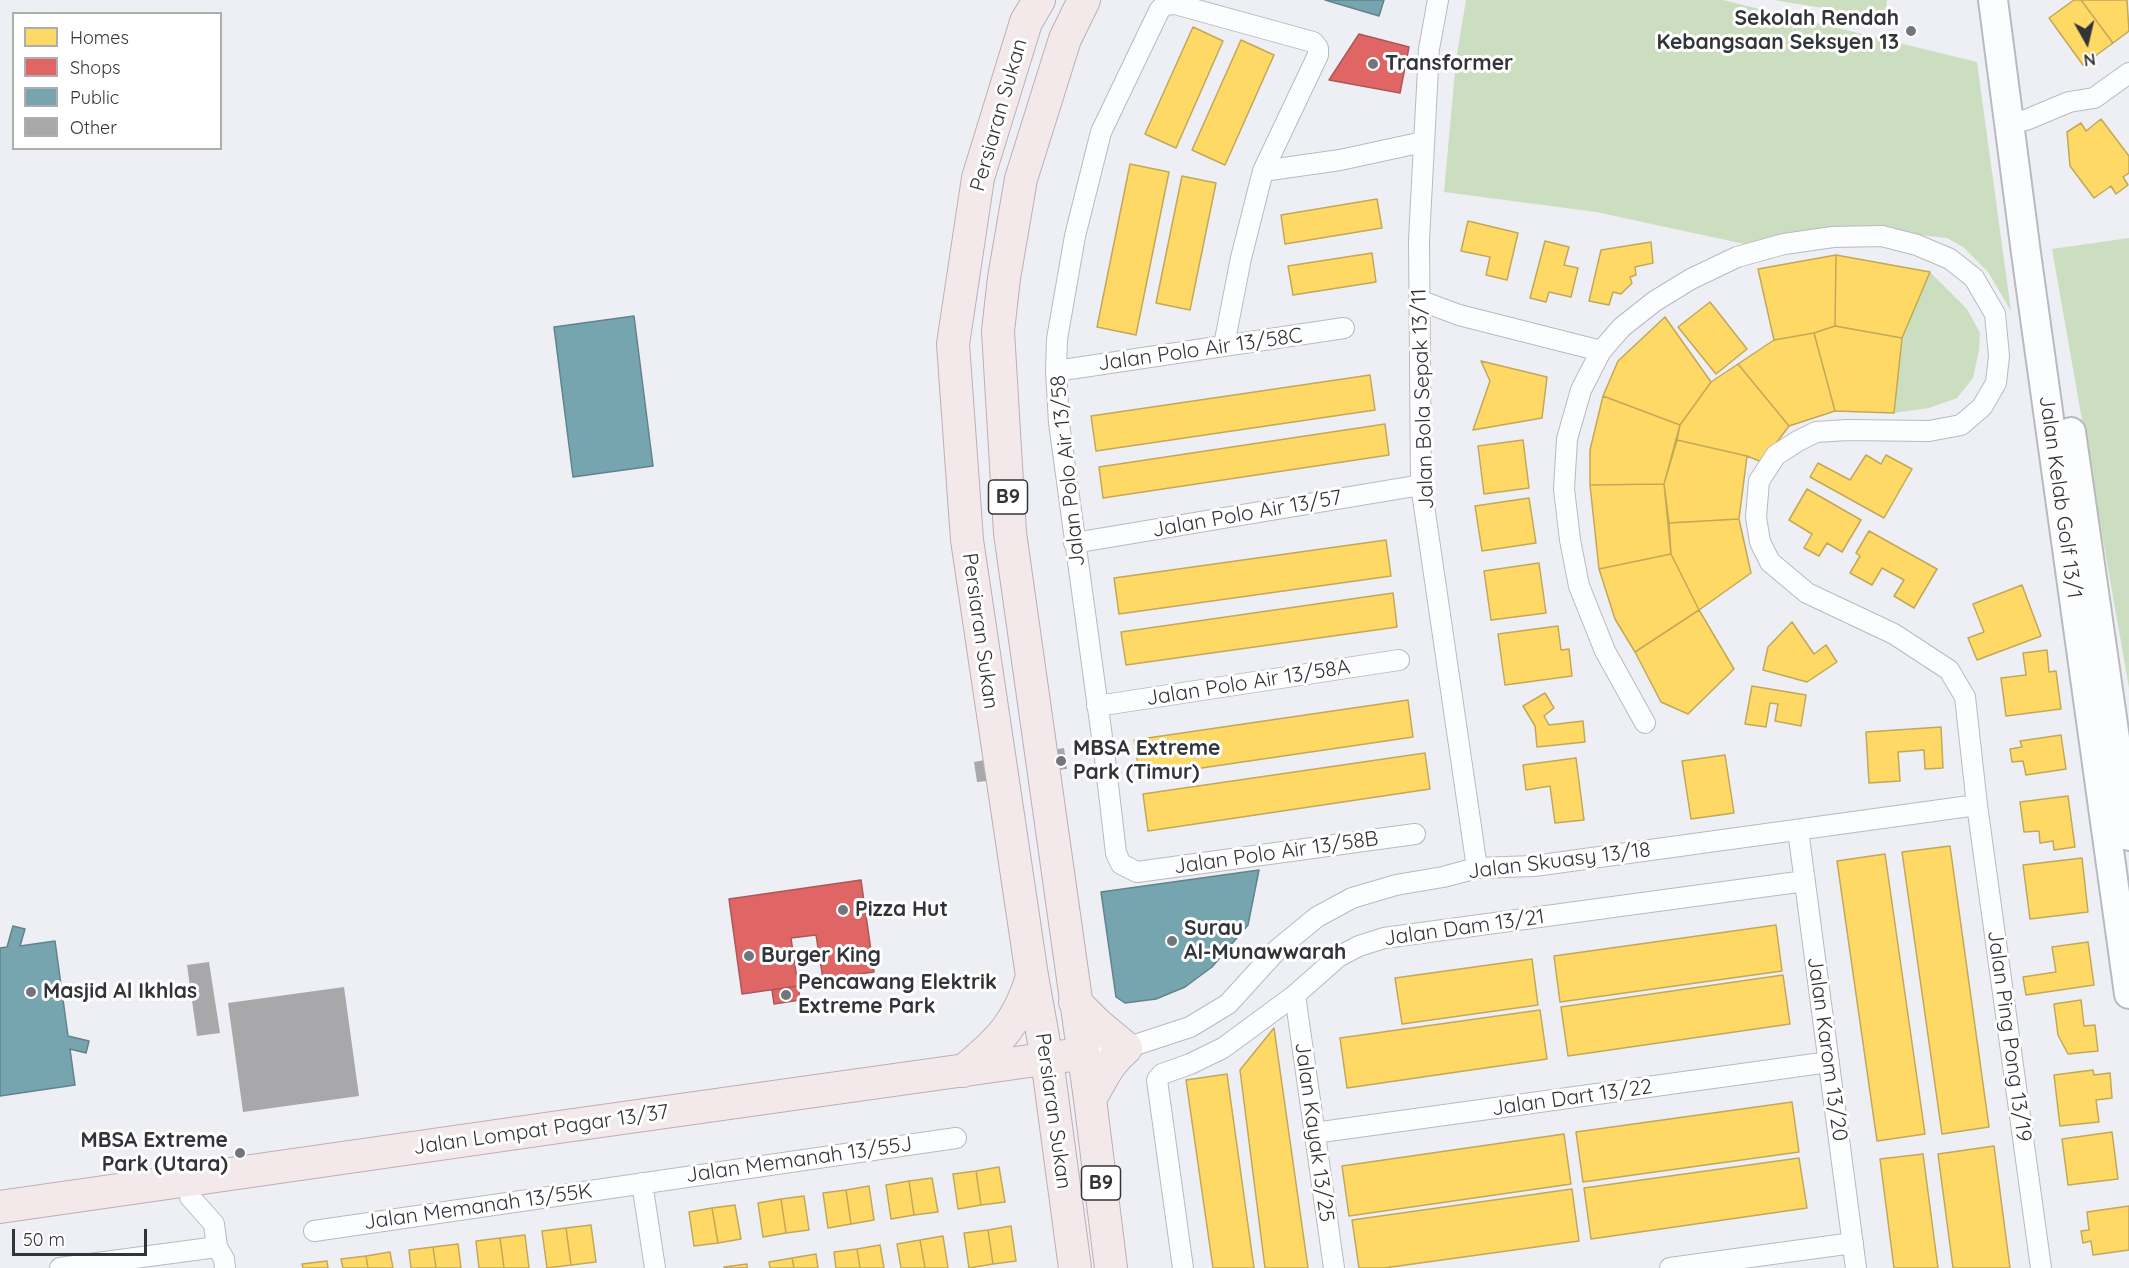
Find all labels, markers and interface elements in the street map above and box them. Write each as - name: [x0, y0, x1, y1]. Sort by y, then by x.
- place label: Sekolah Rendah Kebangsaan Seksyen 13: [1657, 6, 1899, 56]
- legend: [12, 12, 222, 150]
- north arrow: [2057, 12, 2117, 72]
- marker: Sekolah Rendah Kebangsaan Seksyen 13: [1904, 24, 1918, 38]
- text: Homes: [70, 26, 129, 49]
- street label: Persiaran Sukan: [965, 36, 1033, 194]
- text: N: [2082, 49, 2097, 71]
- place label: Transformer: [1385, 51, 1513, 77]
- text: Shops: [70, 56, 121, 79]
- marker: Transformer: [1366, 57, 1380, 71]
- text: Public: [70, 86, 119, 109]
- text: Other: [70, 116, 117, 139]
- street label: Jalan Bola Sepak 13/11: [1407, 288, 1439, 510]
- street label: Jalan Polo Air 13/58C: [1096, 323, 1304, 377]
- street label: Jalan Polo Air 13/58: [1045, 374, 1091, 568]
- street label: Jalan Kelab Golf 13/1: [2033, 394, 2087, 600]
- road number: B9: [988, 480, 1028, 514]
- street label: Jalan Polo Air 13/57: [1150, 485, 1344, 543]
- street label: Persiaran Sukan: [957, 551, 1003, 711]
- street label: Jalan Polo Air 13/58A: [1144, 654, 1352, 712]
- place label: MBSA Extreme Park (Timur): [1073, 736, 1220, 786]
- marker: MBSA Extreme Park (Timur): [1054, 754, 1068, 768]
- street label: Jalan Polo Air 13/58B: [1172, 826, 1380, 880]
- street label: Jalan Skuasy 13/18: [1466, 837, 1652, 885]
- place label: Pizza Hut: [855, 897, 948, 923]
- marker: Pizza Hut: [836, 903, 850, 917]
- street label: Jalan Dam 13/21: [1382, 904, 1546, 952]
- place label: Surau Al-Munawwarah: [1184, 916, 1346, 966]
- street label: Jalan Ping Pong 13/19: [1982, 929, 2036, 1143]
- marker: Surau Al-Munawwarah: [1165, 934, 1179, 948]
- place label: Burger King: [761, 943, 881, 969]
- marker: Burger King: [742, 949, 756, 963]
- street label: Jalan Karom 13/20: [1802, 955, 1852, 1143]
- place label: Pencawang Elektrik Extreme Park: [798, 970, 997, 1020]
- place label: Masjid Al Ikhlas: [43, 979, 197, 1005]
- marker: Masjid Al Ikhlas: [24, 985, 38, 999]
- marker: Pencawang Elektrik Extreme Park: [779, 988, 793, 1002]
- street label: Persiaran Sukan: [1030, 1031, 1076, 1191]
- street label: Jalan Kayak 13/25: [1289, 1040, 1339, 1224]
- street label: Jalan Dart 13/22: [1490, 1074, 1654, 1122]
- street label: Jalan Lompat Pagar 13/37: [412, 1100, 670, 1160]
- place label: MBSA Extreme Park (Utara): [81, 1128, 228, 1178]
- street label: Jalan Memanah 13/55J: [684, 1132, 914, 1188]
- marker: MBSA Extreme Park (Utara): [233, 1146, 247, 1160]
- road number: B9: [1082, 1166, 1120, 1200]
- street label: Jalan Memanah 13/55K: [362, 1178, 594, 1236]
- scale bar: [15, 1217, 150, 1255]
- text: 50 m: [23, 1228, 65, 1251]

